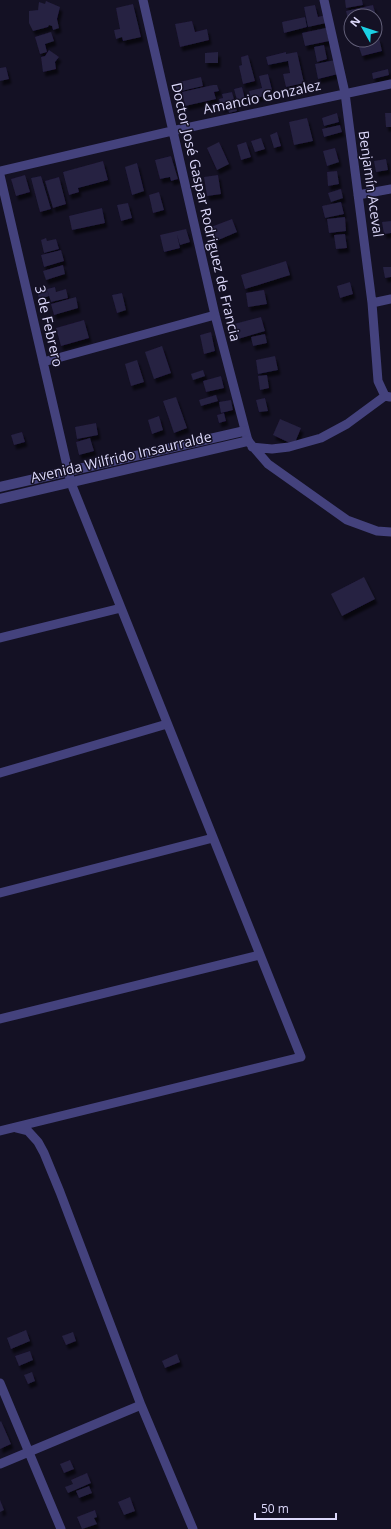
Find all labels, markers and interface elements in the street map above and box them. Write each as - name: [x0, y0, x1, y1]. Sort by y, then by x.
- north arrow: [343, 8, 383, 48]
- text: N: [346, 13, 363, 30]
- street label: Amancio Gonzalez: [201, 75, 323, 118]
- street label: Doctor José Gaspar Rodriguez de Francia: [167, 81, 246, 343]
- street label: Benjamín Aceval: [355, 130, 388, 238]
- street label: 3 de Febrero: [31, 283, 68, 369]
- street label: Avenida Wilfrido Insaurralde: [29, 426, 213, 487]
- scale bar: [255, 1495, 336, 1521]
- text: 50 m: [261, 1500, 289, 1517]

